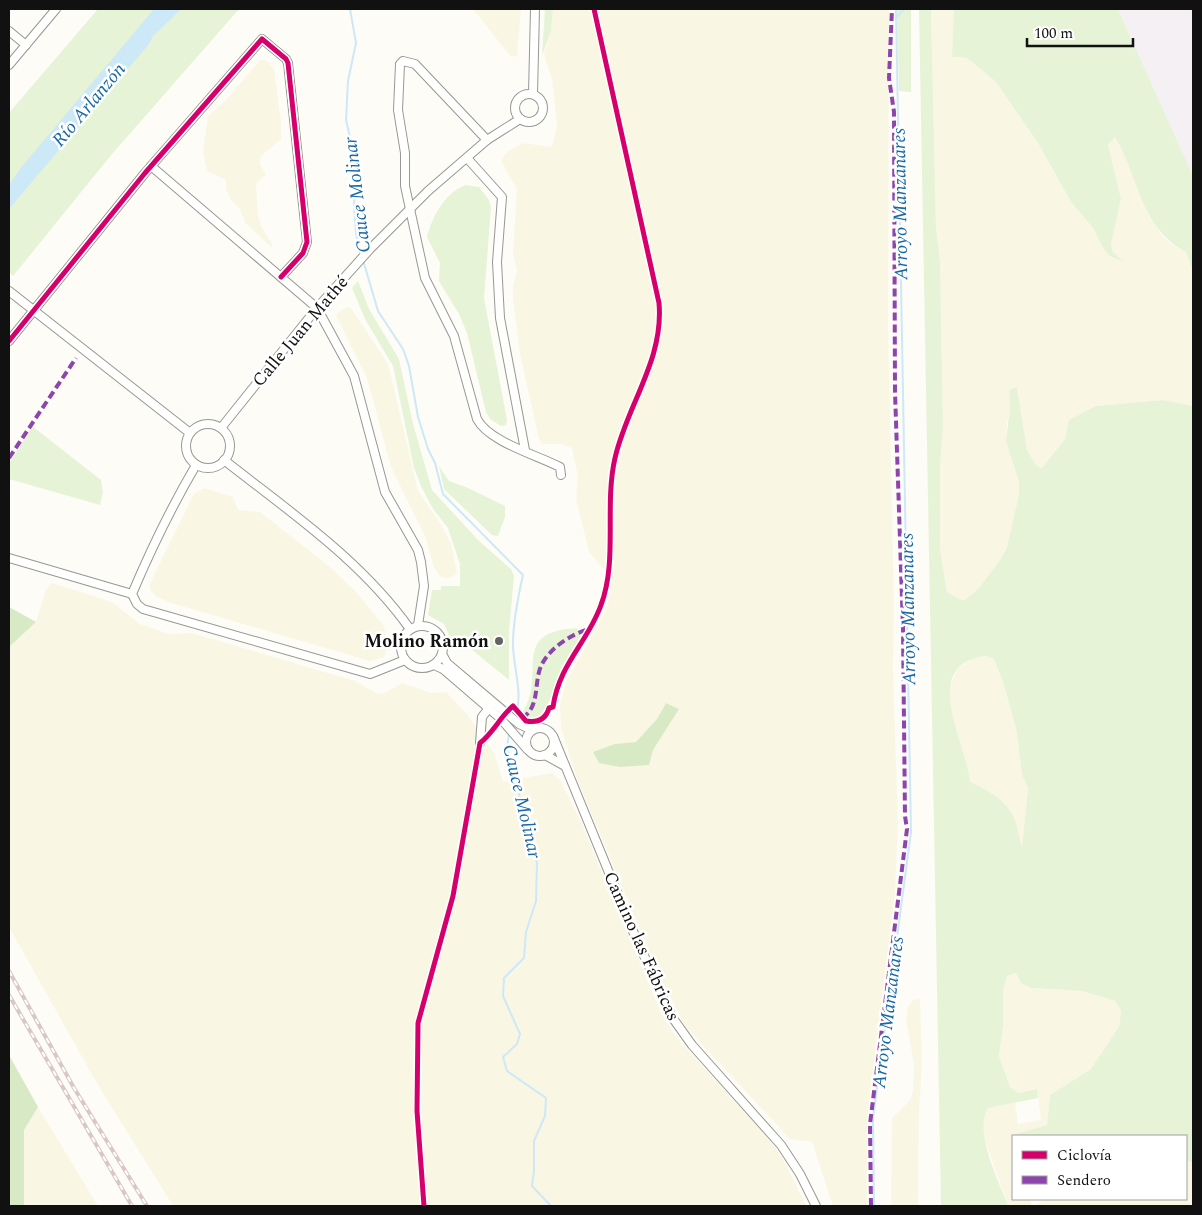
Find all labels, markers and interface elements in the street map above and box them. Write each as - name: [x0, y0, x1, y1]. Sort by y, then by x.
- scale bar: [1027, 15, 1133, 47]
- text: 100 m: [1034, 22, 1073, 45]
- water label: Río Arlanzón: [45, 56, 133, 154]
- water label: Arroyo Manzanares: [885, 127, 916, 281]
- water label: Cauce Molinar: [336, 135, 379, 254]
- street label: Calle Juan Mathé: [246, 270, 355, 393]
- water label: Arroyo Manzanares: [893, 532, 924, 686]
- place label: Molino Ramón: [364, 628, 489, 655]
- marker: Molino Ramón: [493, 635, 505, 647]
- water label: Cauce Molinar: [494, 741, 549, 862]
- street label: Camino las Fábricas: [596, 867, 687, 1025]
- water label: Arroyo Manzanares: [865, 934, 912, 1091]
- legend: [1012, 1135, 1187, 1200]
- text: Ciclovía: [1057, 1144, 1112, 1167]
- text: Sendero: [1057, 1169, 1111, 1192]

